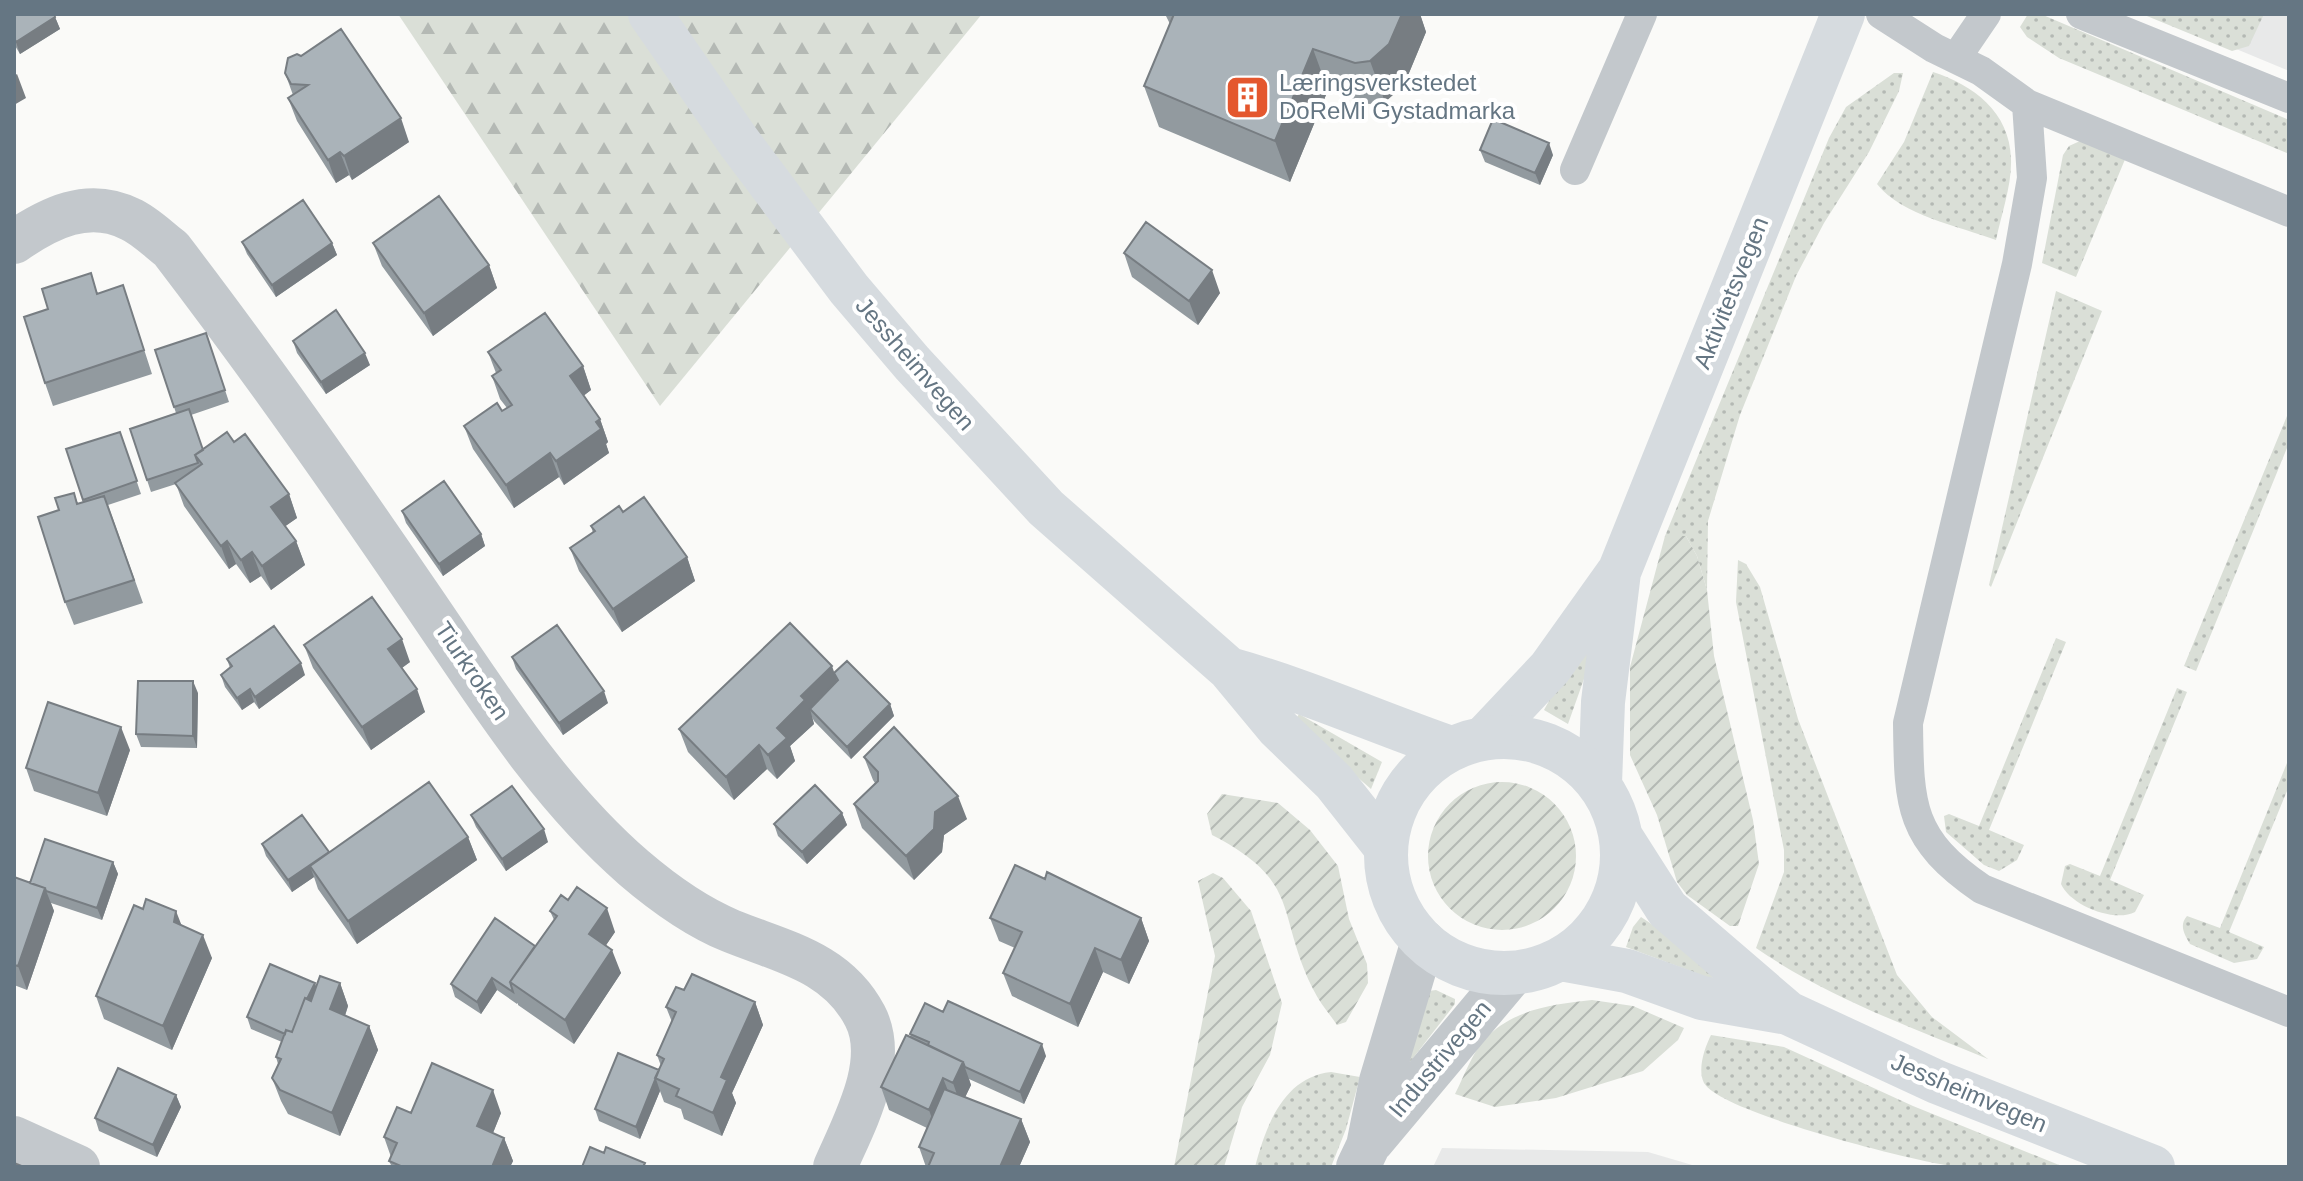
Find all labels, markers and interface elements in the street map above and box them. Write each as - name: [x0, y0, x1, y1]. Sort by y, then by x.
- place label: Læringsverkstedet DoReMi Gystadmarka: [1279, 69, 1516, 124]
- building icon: Læringsverkstedet DoReMi Gystadmarka: [1224, 73, 1272, 121]
- street label: Aktivitetsvegen: [1688, 213, 1773, 373]
- street label: Jessheimvegen: [850, 292, 980, 435]
- street label: Tiurkroken: [430, 617, 515, 725]
- street label: Industrivegen: [1383, 995, 1496, 1123]
- street label: Jessheimvegen: [1887, 1048, 2051, 1138]

